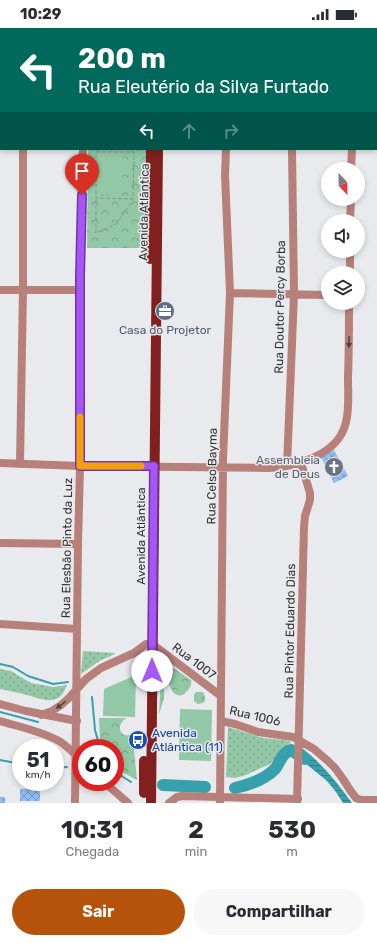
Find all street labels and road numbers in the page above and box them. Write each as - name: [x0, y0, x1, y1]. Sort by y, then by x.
- street label: Avenida Atlântica: [136, 163, 152, 261]
- street label: Rua Doutor Percy Borba: [272, 240, 288, 374]
- street label: Rua Celso Bayma: [204, 428, 220, 524]
- street label: Rua Elesbão Pinto da Luz: [59, 478, 75, 618]
- street label: Avenida Atlântica: [134, 487, 148, 585]
- street label: Rua Pintor Eduardo Dias: [282, 564, 298, 698]
- street label: Rua 1007: [169, 640, 219, 682]
- street label: Rua 1006: [228, 703, 282, 729]

